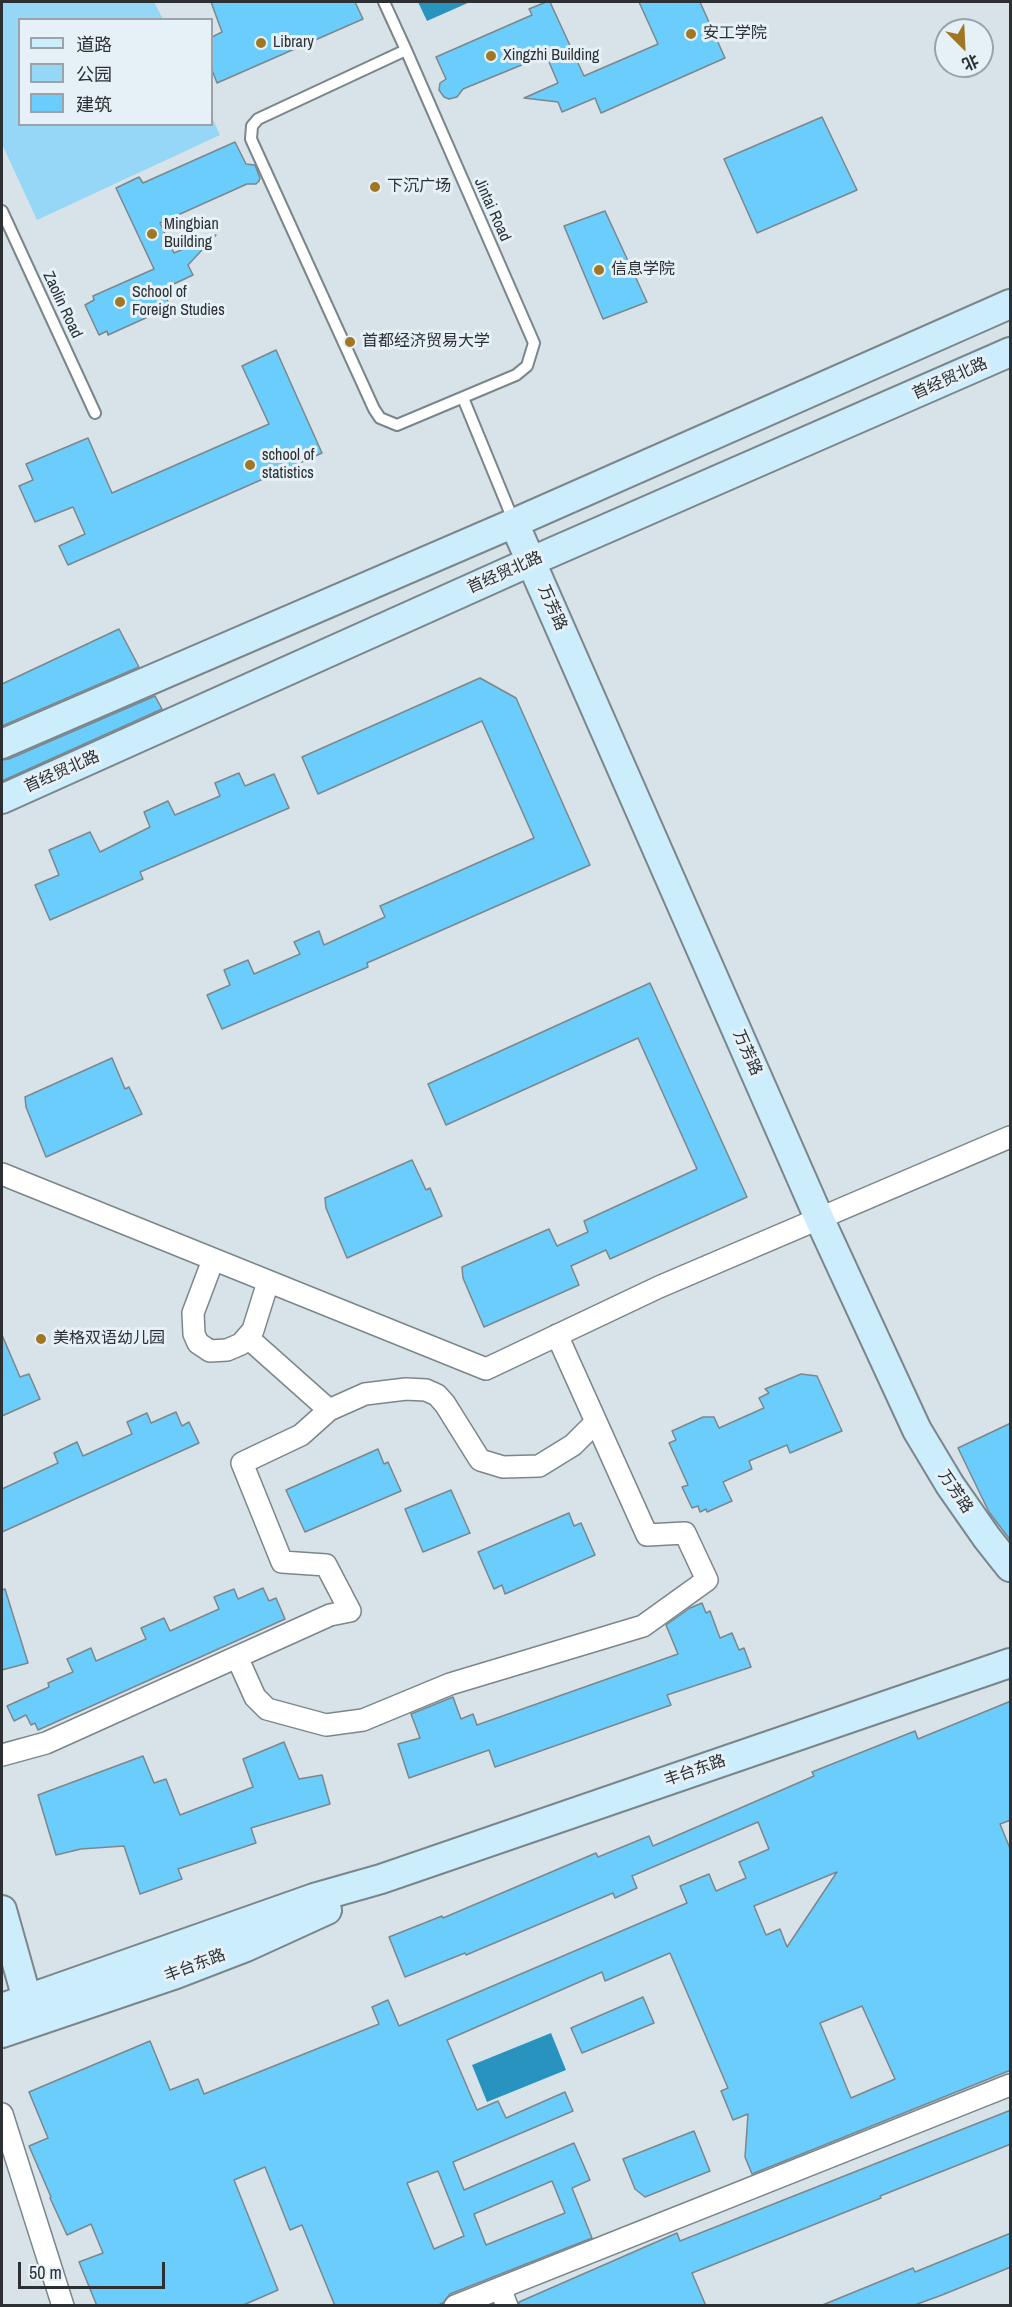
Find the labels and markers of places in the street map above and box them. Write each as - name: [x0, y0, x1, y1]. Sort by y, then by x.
- place label: 安工学院: [703, 24, 767, 44]
- marker: 安工学院: [684, 27, 698, 41]
- place label: Library: [273, 33, 314, 53]
- marker: Library: [254, 36, 268, 50]
- place label: Xingzhi Building: [503, 46, 599, 66]
- marker: Xingzhi Building: [484, 49, 498, 63]
- place label: 下沉广场: [387, 177, 451, 197]
- marker: 下沉广场: [368, 180, 382, 194]
- place label: Mingbian Building: [164, 215, 219, 253]
- marker: Mingbian Building: [145, 227, 159, 241]
- place label: 信息学院: [611, 260, 675, 280]
- marker: 信息学院: [592, 263, 606, 277]
- place label: School of Foreign Studies: [132, 283, 225, 321]
- marker: School of Foreign Studies: [113, 295, 127, 309]
- place label: 首都经济贸易大学: [362, 332, 490, 352]
- marker: 首都经济贸易大学: [343, 335, 357, 349]
- place label: school of statistics: [262, 446, 315, 484]
- marker: school of statistics: [243, 458, 257, 472]
- place label: 美格双语幼儿园: [53, 1329, 165, 1349]
- marker: 美格双语幼儿园: [34, 1332, 48, 1346]

